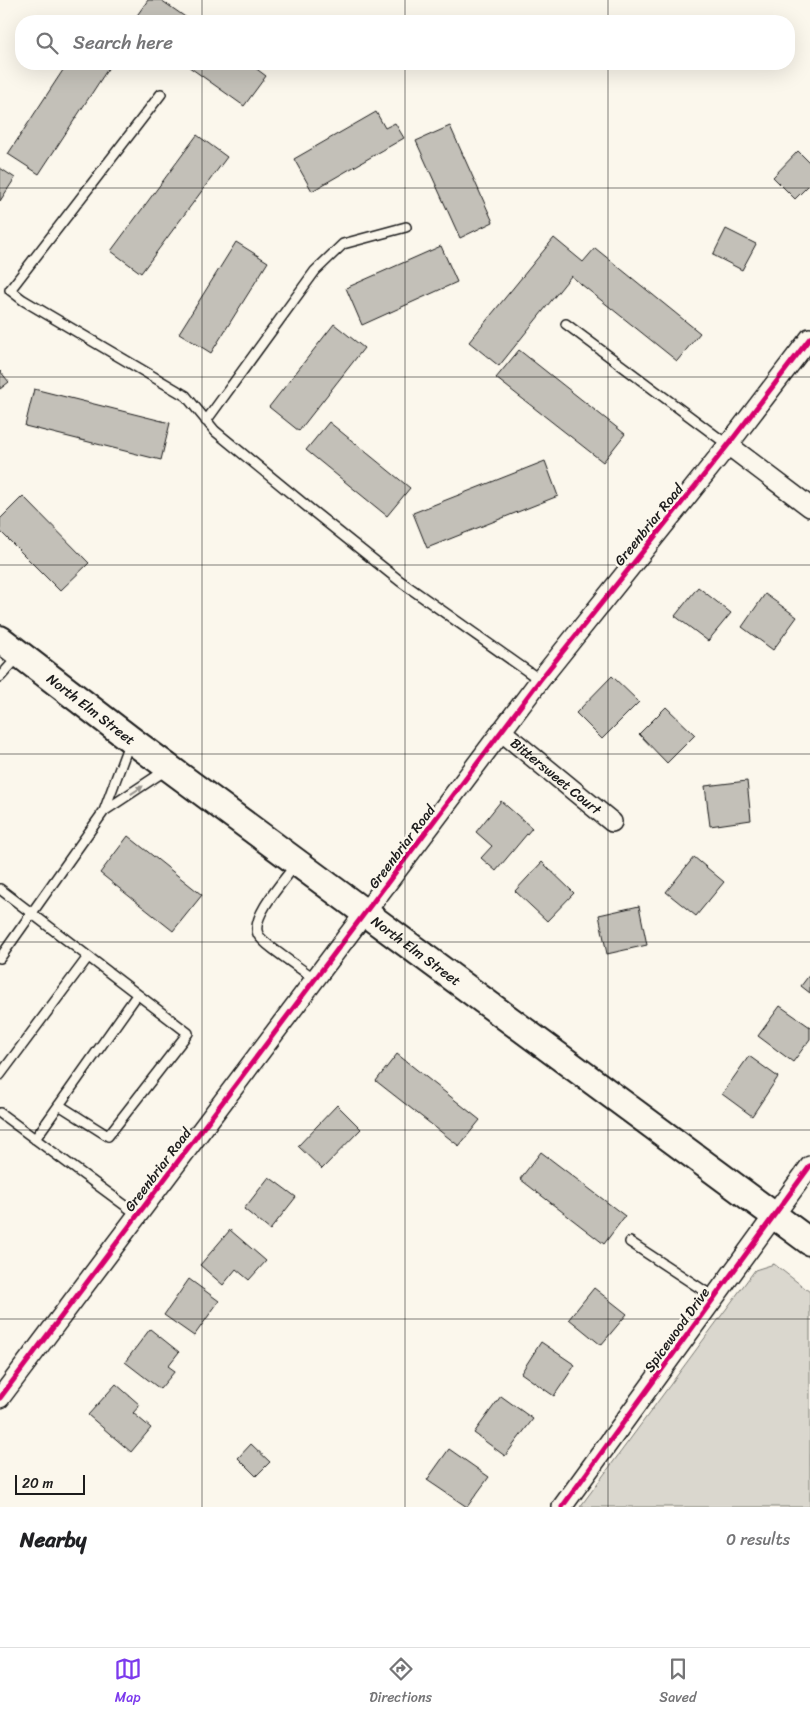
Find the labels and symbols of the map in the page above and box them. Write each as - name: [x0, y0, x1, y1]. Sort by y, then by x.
- street label: Greenbriar Road: [608, 477, 691, 572]
- street label: North Elm Street: [41, 667, 141, 752]
- street label: Bittersweet Court: [505, 731, 608, 822]
- one-way arrow: [130, 785, 143, 795]
- street label: Greenbriar Road: [362, 798, 443, 894]
- street label: North Elm Street: [366, 909, 466, 992]
- street label: Greenbriar Road: [118, 1121, 199, 1217]
- street label: Spicewood Drive: [637, 1282, 717, 1378]
- scale bar: [15, 1472, 85, 1495]

